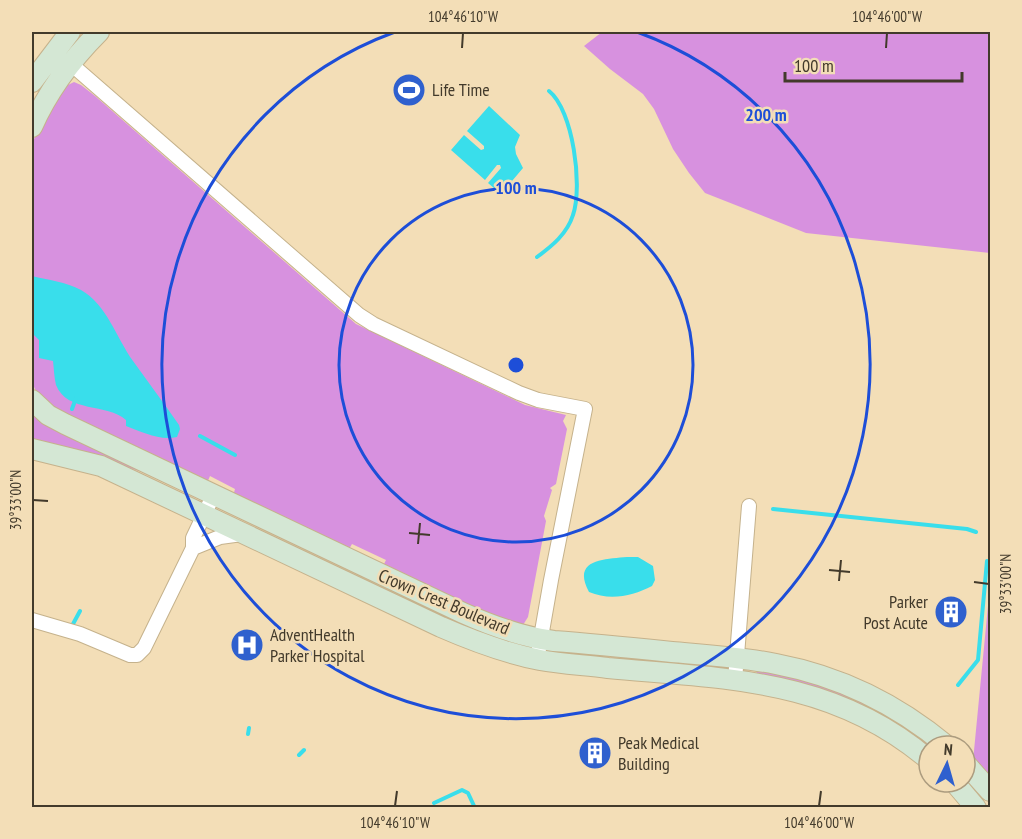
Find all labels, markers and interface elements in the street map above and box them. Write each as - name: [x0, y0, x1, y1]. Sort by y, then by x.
- text: 104°46'10"W: [428, 7, 498, 26]
- text: 104°46'00"W: [852, 7, 922, 26]
- scale bar: [785, 45, 962, 83]
- text: 100 m: [794, 54, 834, 77]
- sports icon: Life Time: [391, 72, 427, 108]
- place label: Life Time: [432, 78, 490, 101]
- text: 200 m: [745, 103, 787, 126]
- text: 100 m: [495, 176, 537, 199]
- centre of rings: [506, 355, 526, 375]
- text: 39°33'00"N: [6, 470, 25, 530]
- text: 39°33'00"N: [996, 554, 1015, 614]
- street label: Crown Crest Boulevard: [375, 564, 513, 640]
- place label: Parker Post Acute: [863, 590, 928, 634]
- building icon: Parker Post Acute: [933, 594, 969, 630]
- place label: AdventHealth Parker Hospital: [270, 623, 365, 667]
- hospital icon: AdventHealth Parker Hospital: [229, 627, 265, 663]
- place label: Peak Medical Building: [618, 731, 700, 775]
- north arrow: [917, 734, 977, 794]
- building icon: Peak Medical Building: [577, 735, 613, 771]
- text: N: [943, 739, 953, 759]
- text: 104°46'10"W: [360, 813, 430, 832]
- text: 104°46'00"W: [784, 813, 854, 832]

